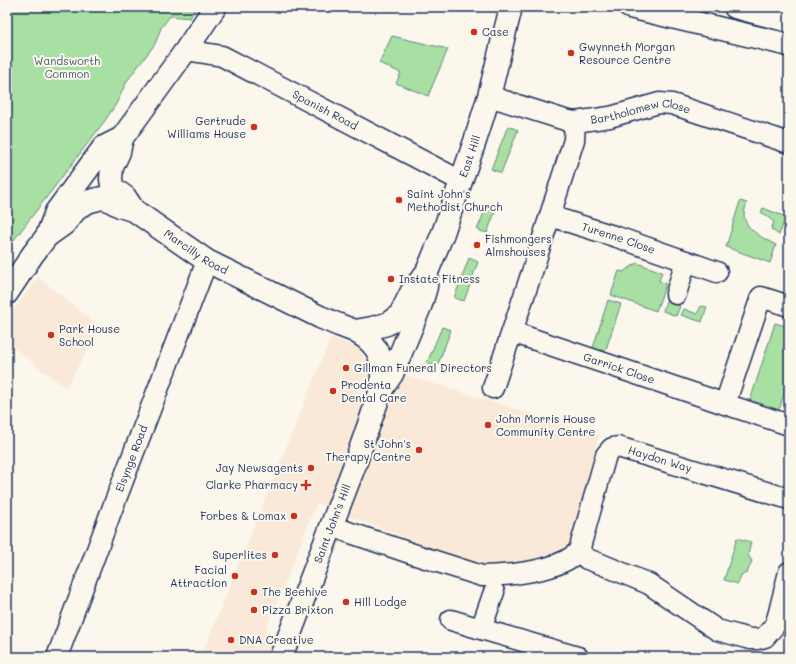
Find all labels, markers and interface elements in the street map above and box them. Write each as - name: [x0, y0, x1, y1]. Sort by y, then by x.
- place label: Case: [482, 24, 509, 39]
- marker: Case: [469, 27, 479, 37]
- place label: Gwynneth Morgan Resource Centre: [579, 39, 675, 67]
- marker: Gwynneth Morgan Resource Centre: [566, 48, 576, 58]
- park label: Wandsworth Common: [34, 53, 100, 81]
- street label: Spanish Road: [290, 86, 361, 133]
- street label: Bartholomew Close: [589, 95, 693, 127]
- place label: Gertrude Williams House: [167, 113, 246, 141]
- marker: Gertrude Williams House: [249, 122, 259, 132]
- street label: East Hill: [455, 133, 483, 179]
- place label: Saint John's Methodist Church: [407, 186, 502, 214]
- marker: Saint John's Methodist Church: [394, 195, 404, 205]
- street label: Turenne Close: [580, 218, 658, 257]
- street label: Marcilly Road: [161, 225, 231, 277]
- place label: Fishmongers Almshouses: [485, 231, 552, 259]
- marker: Fishmongers Almshouses: [472, 240, 482, 250]
- place label: Instate Fitness: [399, 271, 480, 286]
- marker: Instate Fitness: [386, 274, 396, 284]
- place label: Park House School: [59, 321, 120, 349]
- marker: Park House School: [46, 330, 56, 340]
- street label: Garrick Close: [581, 349, 657, 387]
- place label: Gillman Funeral Directors: [354, 360, 492, 375]
- marker: Gillman Funeral Directors: [341, 363, 351, 373]
- place label: Prodenta Dental Care: [341, 377, 407, 405]
- marker: Prodenta Dental Care: [328, 386, 338, 396]
- place label: John Morris House Community Centre: [496, 411, 596, 439]
- marker: John Morris House Community Centre: [483, 420, 493, 430]
- street label: Elsynge Road: [111, 423, 151, 494]
- place label: St John's Therapy Centre: [326, 436, 411, 464]
- street label: Haydon Way: [626, 442, 694, 475]
- marker: St John's Therapy Centre: [414, 445, 424, 455]
- place label: Jay Newsagents: [216, 460, 303, 475]
- marker: Jay Newsagents: [306, 463, 316, 473]
- place label: Clarke Pharmacy: [206, 477, 298, 492]
- marker: Clarke Pharmacy: [301, 480, 311, 490]
- street label: Saint John's Hill: [310, 481, 354, 565]
- place label: Forbes & Lomax: [200, 508, 286, 523]
- marker: Forbes & Lomax: [289, 511, 299, 521]
- place label: Superlites: [213, 547, 267, 562]
- marker: Superlites: [270, 550, 280, 560]
- place label: Facial Attraction: [170, 562, 227, 590]
- marker: Facial Attraction: [230, 571, 240, 581]
- place label: The Beehive: [262, 584, 327, 599]
- marker: The Beehive: [249, 587, 259, 597]
- place label: Hill Lodge: [354, 594, 407, 609]
- marker: Hill Lodge: [341, 597, 351, 607]
- place label: Pizza Brixton: [262, 602, 333, 617]
- marker: Pizza Brixton: [249, 605, 259, 615]
- place label: DNA Creative: [239, 632, 314, 647]
- marker: DNA Creative: [226, 635, 236, 645]

